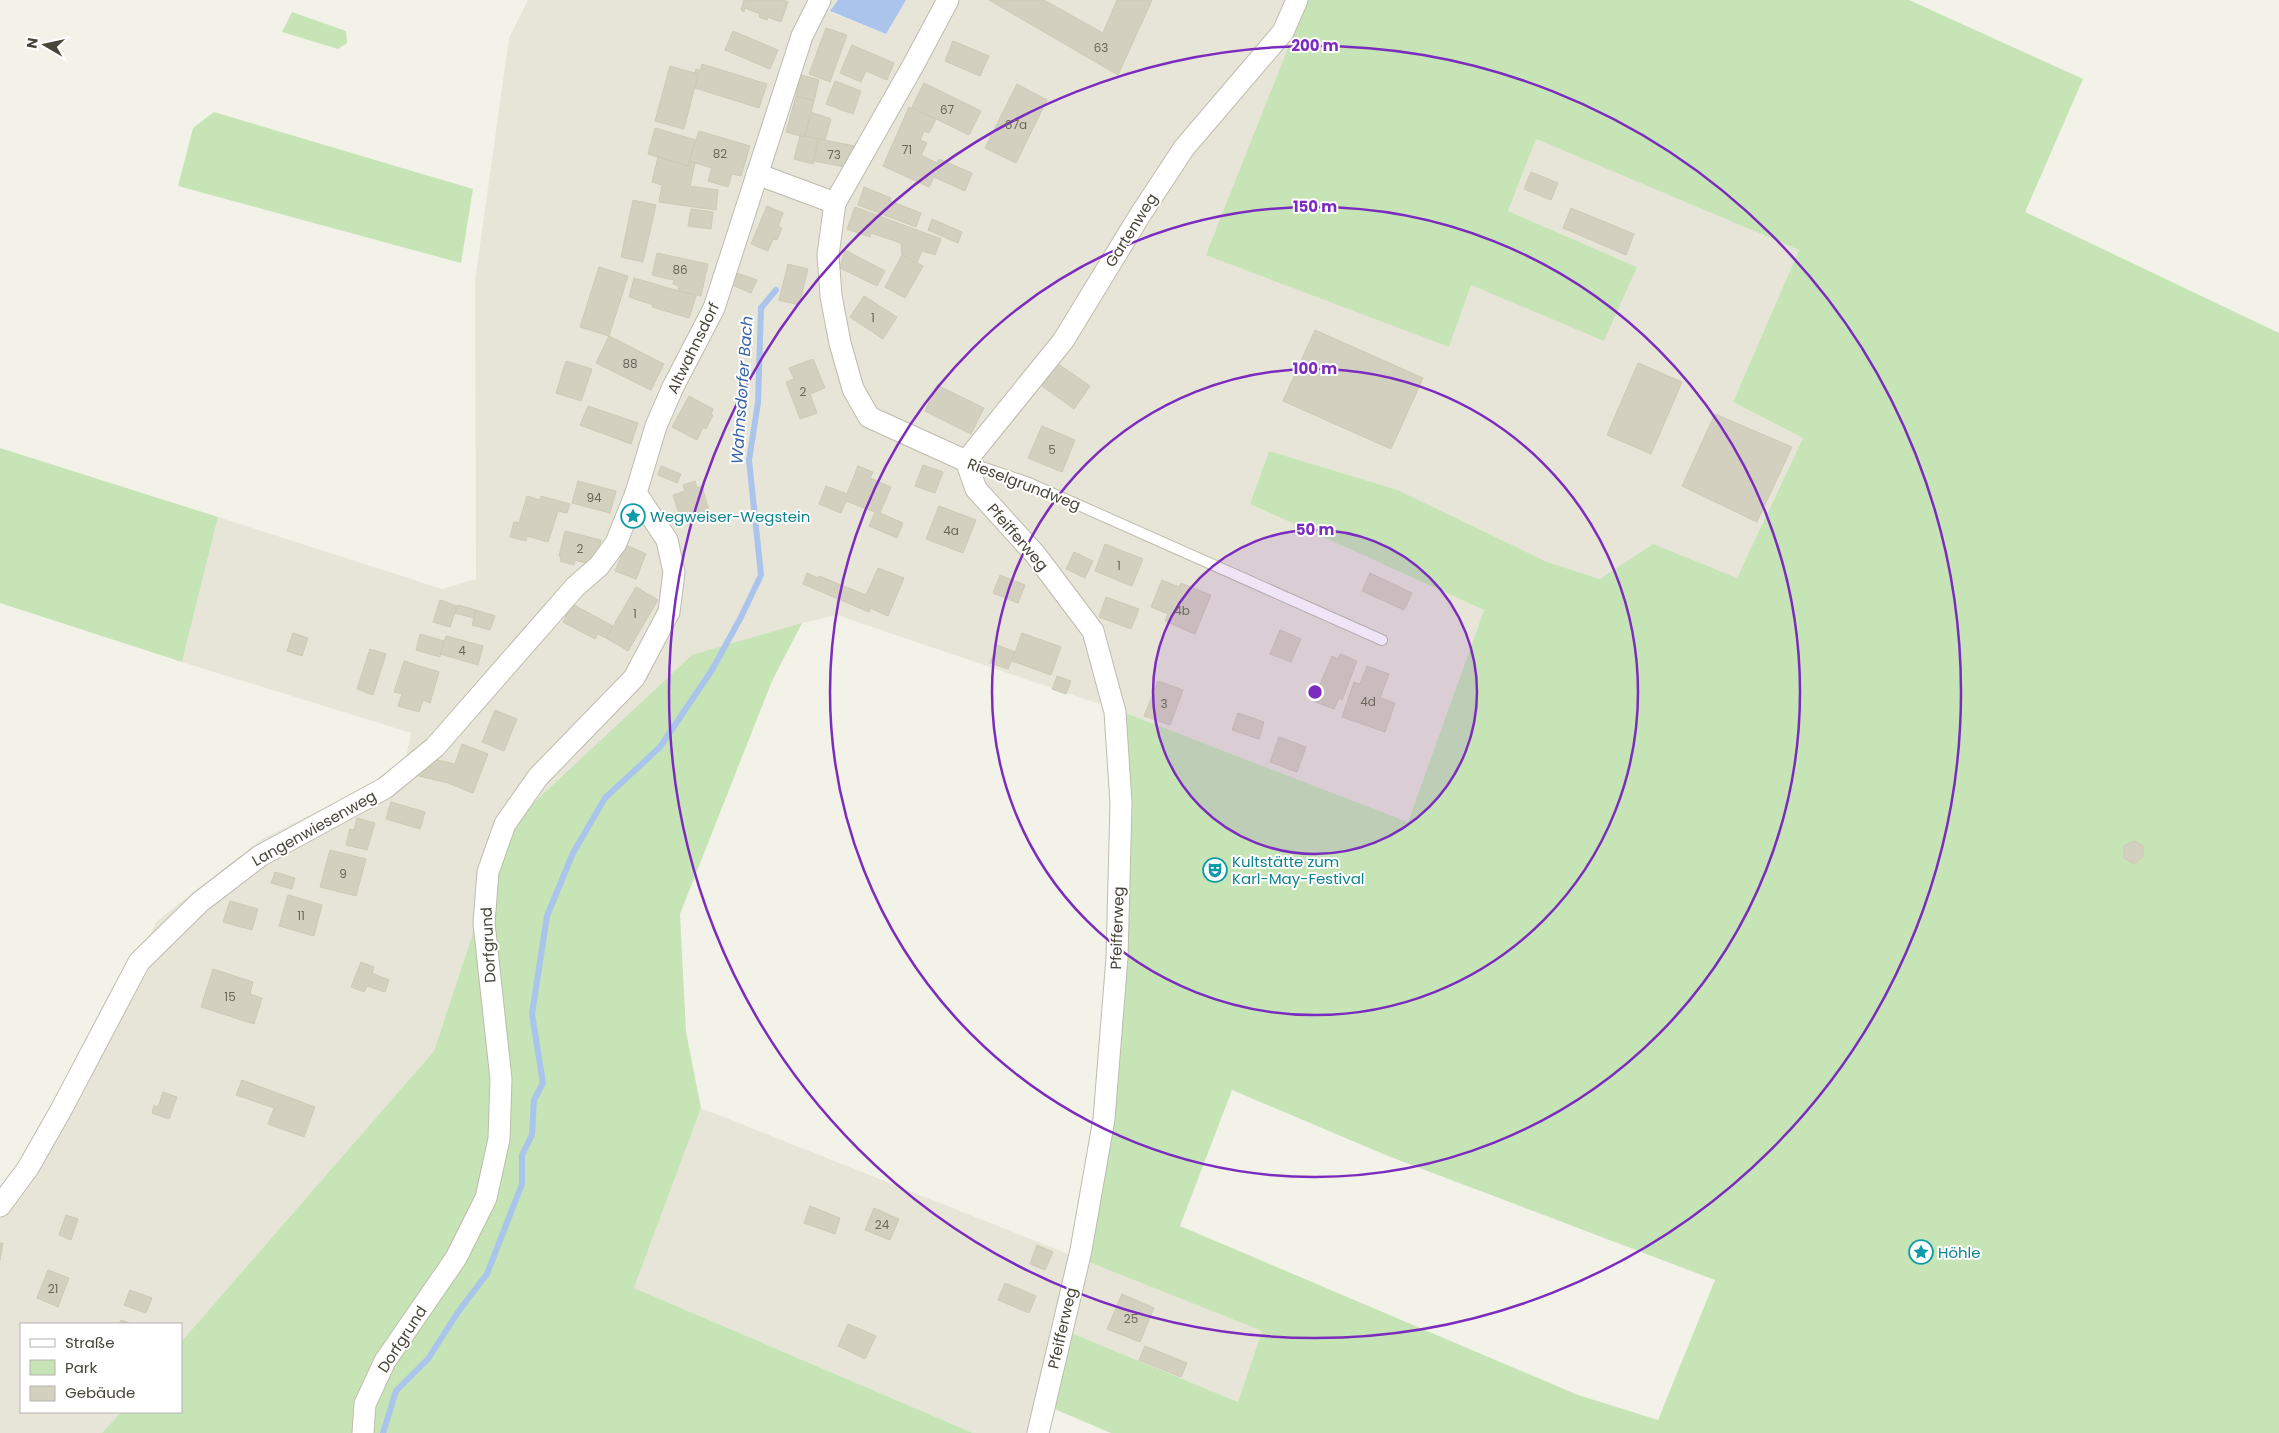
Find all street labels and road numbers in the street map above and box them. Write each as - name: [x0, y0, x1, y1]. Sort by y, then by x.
- street label: Gartenweg: [1100, 189, 1162, 271]
- street label: Altwahnsdorf: [662, 299, 724, 397]
- street label: Rieselgrundweg: [964, 453, 1084, 515]
- street label: Pfeifferweg: [983, 499, 1053, 575]
- street label: Langenwiesenweg: [248, 785, 380, 871]
- street label: Pfeifferweg: [1105, 886, 1129, 970]
- street label: Dorfgrund: [476, 907, 500, 983]
- street label: Pfeifferweg: [1042, 1285, 1082, 1371]
- street label: Dorfgrund: [373, 1301, 431, 1377]

